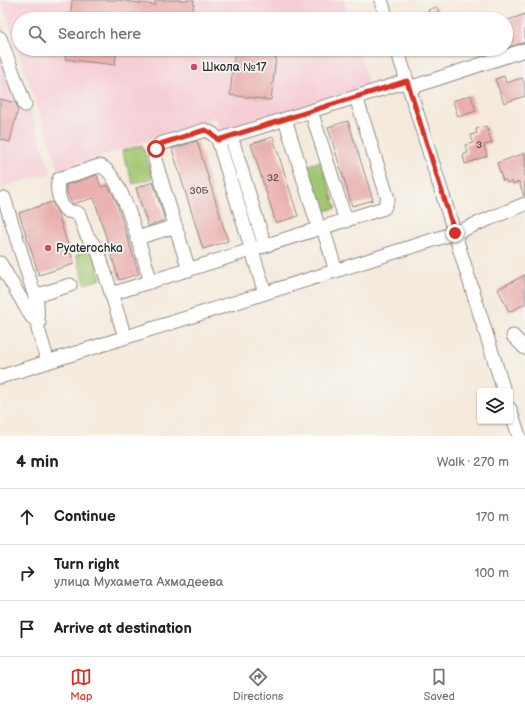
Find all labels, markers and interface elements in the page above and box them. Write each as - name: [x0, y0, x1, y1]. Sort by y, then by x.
- search box: [12, 12, 513, 56]
- icon: search: [26, 23, 48, 45]
- text: Search here: [58, 25, 141, 44]
- place label: Школа №17: [202, 60, 267, 75]
- marker: Школа №17: [189, 62, 199, 72]
- house number: 3: [476, 139, 482, 151]
- route start: [147, 140, 165, 158]
- house number: 32: [267, 172, 279, 184]
- house number: 30Б: [190, 185, 209, 197]
- route end: [446, 224, 464, 242]
- place label: Pyaterochka: [56, 241, 123, 256]
- marker: Pyaterochka: [43, 243, 53, 253]
- map controls: [477, 388, 513, 424]
- button: layers: [477, 388, 513, 424]
- text: 4 min: [16, 452, 59, 472]
- text: Walk · 270 m: [437, 454, 509, 470]
- icon: ahead: [16, 506, 38, 528]
- text: Continue: [54, 507, 116, 526]
- text: 170 m: [476, 509, 509, 525]
- text: Turn right: [54, 555, 119, 574]
- icon: right: [16, 562, 38, 584]
- text: 100 m: [474, 565, 509, 581]
- text: улица Мухамета Ахмадеева: [54, 574, 223, 590]
- icon: arrive: [16, 618, 38, 640]
- text: Arrive at destination: [54, 619, 192, 638]
- tab: Map: [70, 666, 92, 703]
- tab: Directions: [233, 666, 283, 703]
- tab: Saved: [424, 666, 455, 703]

